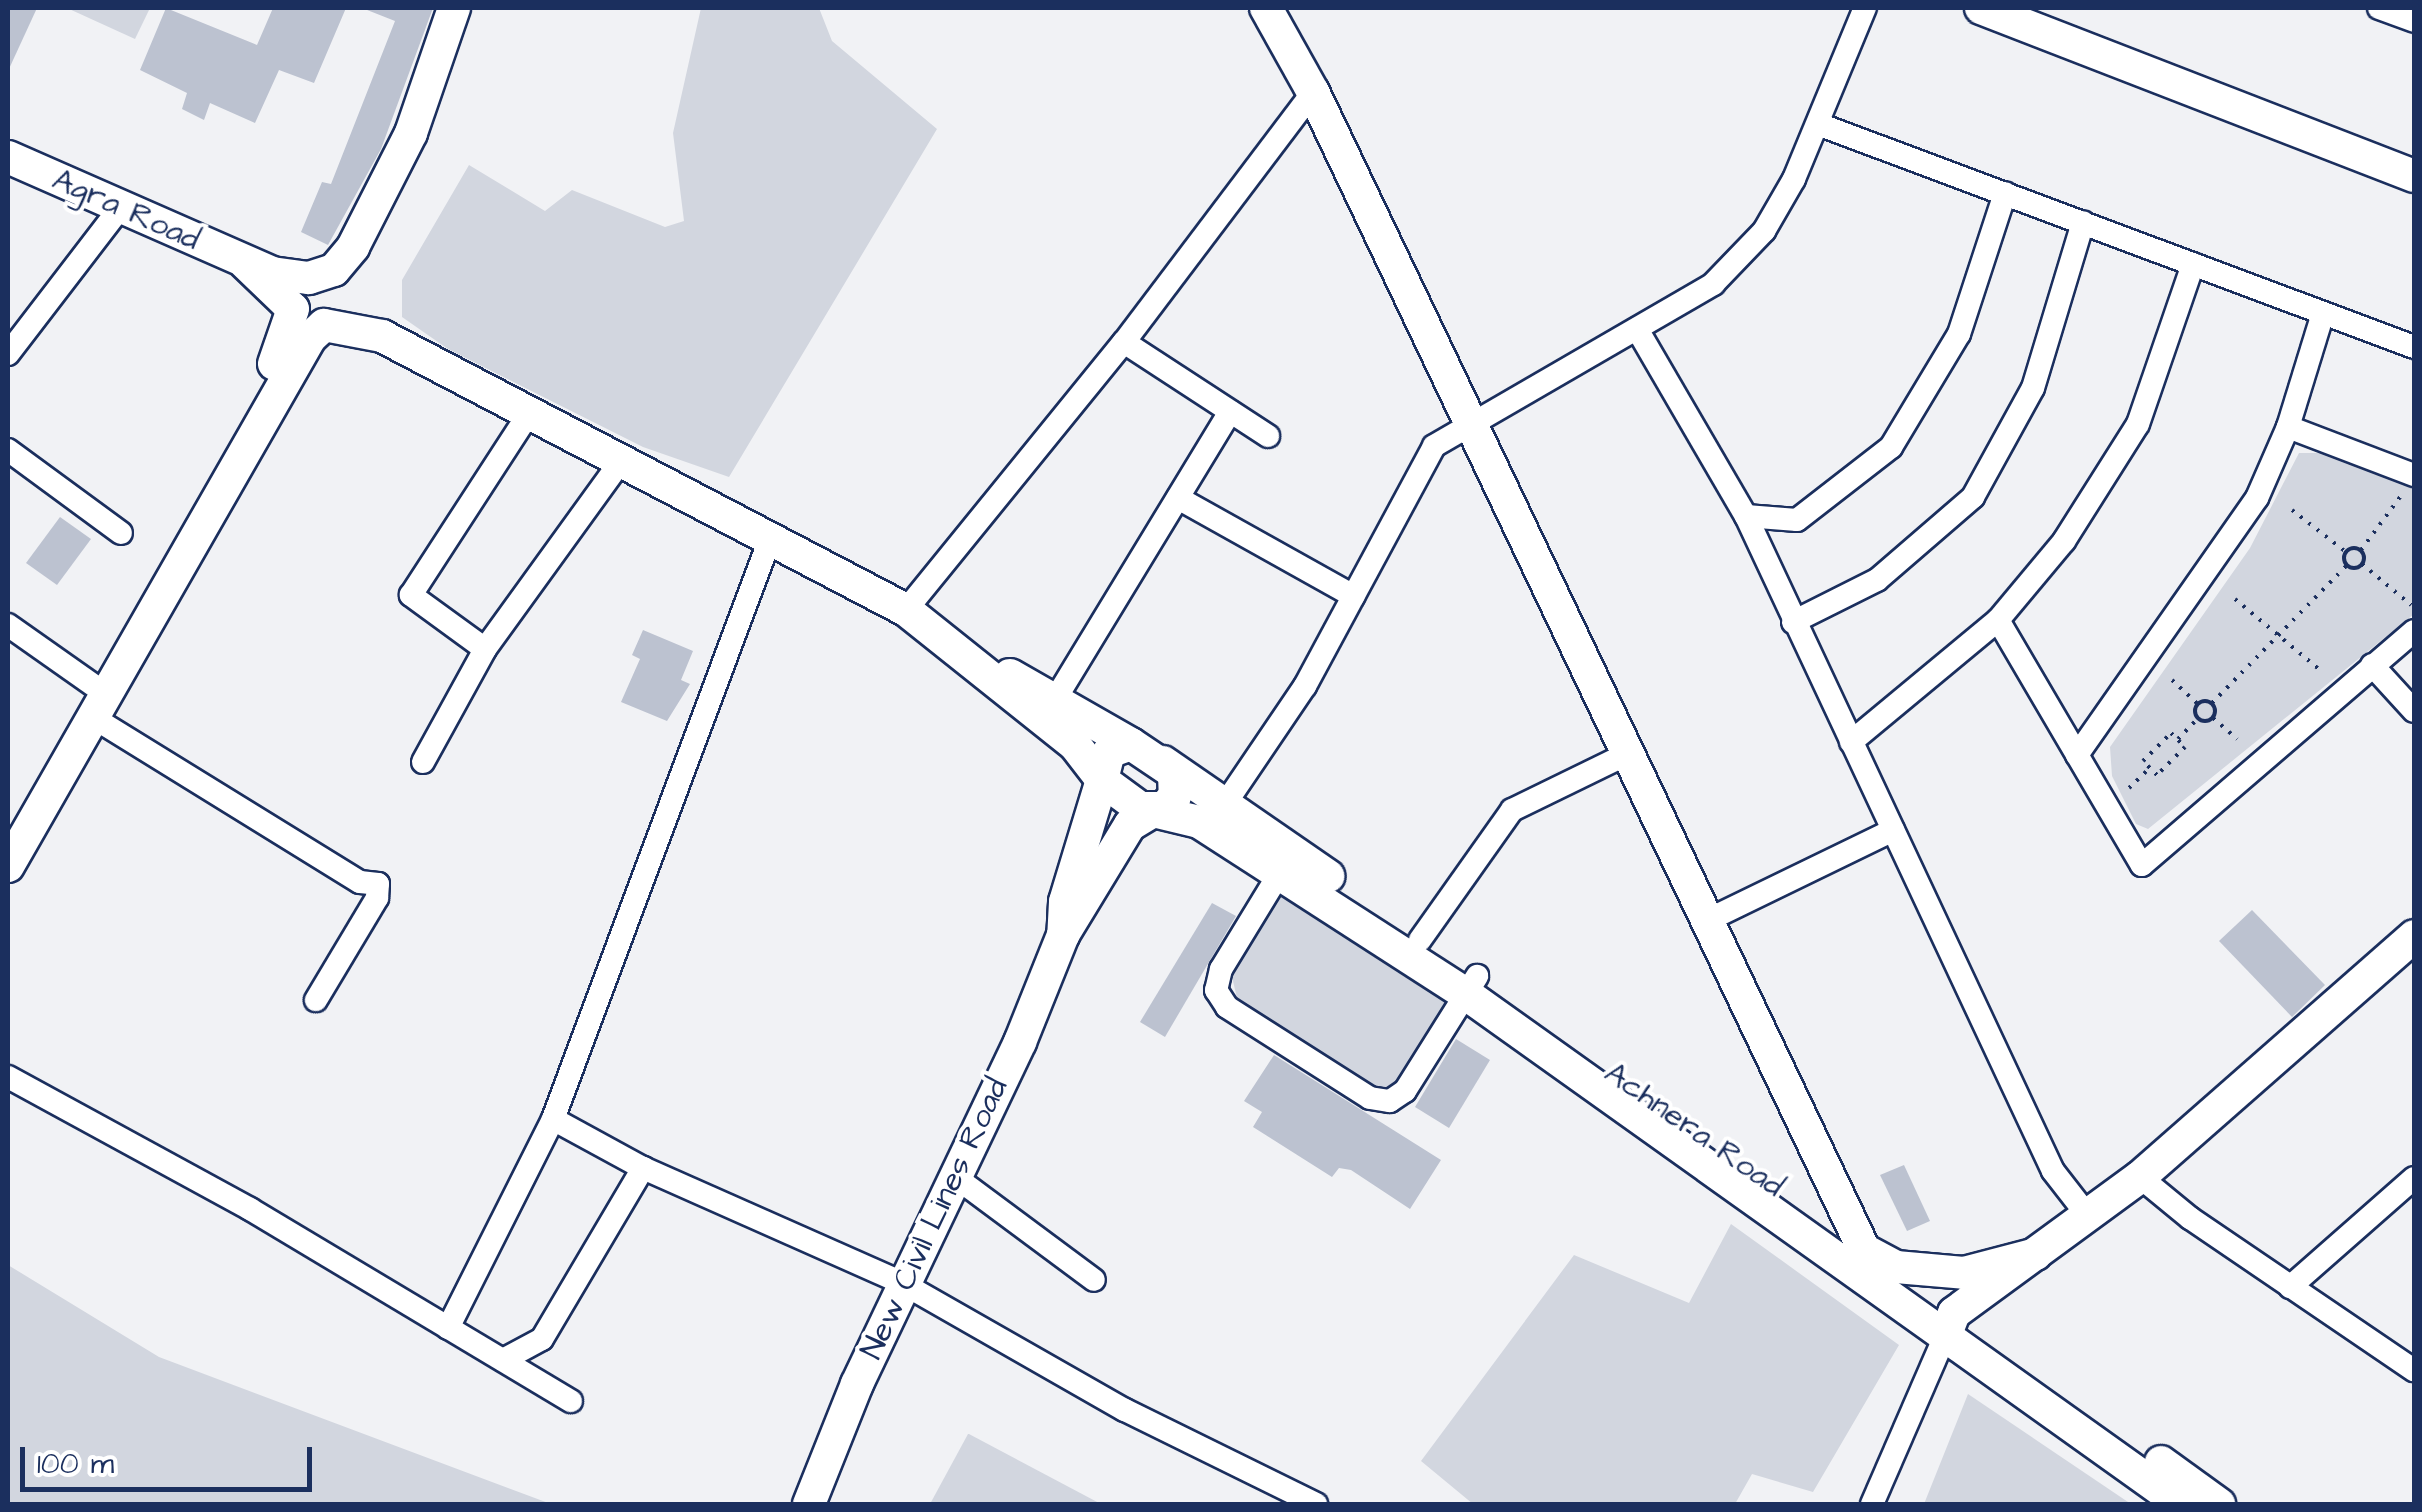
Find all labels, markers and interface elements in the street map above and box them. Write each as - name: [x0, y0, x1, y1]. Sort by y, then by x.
- street label: Agra Road: [46, 160, 206, 260]
- street label: Achnera Road: [1597, 1054, 1791, 1206]
- street label: New Civil Lines Road: [853, 1072, 1017, 1366]
- scale bar: [25, 1427, 318, 1489]
- text: 100 m: [37, 1443, 114, 1485]

